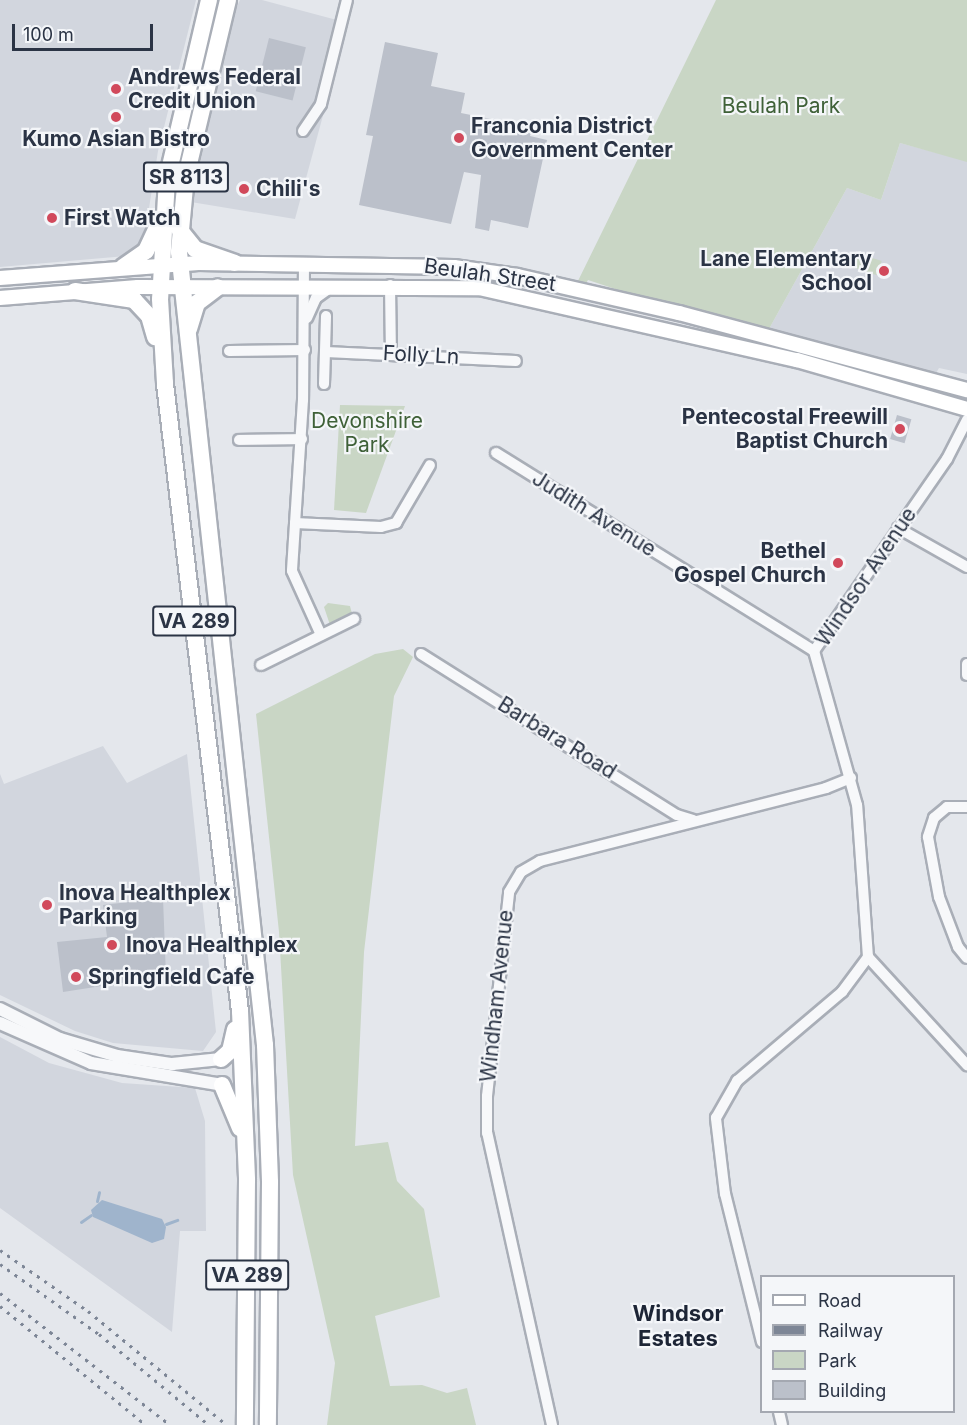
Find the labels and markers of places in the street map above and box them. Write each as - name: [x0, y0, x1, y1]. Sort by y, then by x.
- place label: Andrews Federal Credit Union: [128, 64, 301, 114]
- marker: Andrews Federal Credit Union: [109, 82, 123, 96]
- marker: Kumo Asian Bistro: [109, 110, 123, 124]
- place label: Franconia District Government Center: [471, 113, 673, 163]
- place label: Kumo Asian Bistro: [22, 126, 210, 152]
- marker: Franconia District Government Center: [452, 131, 466, 145]
- place label: Chili's: [256, 176, 320, 202]
- marker: Chili's: [237, 182, 251, 196]
- place label: First Watch: [64, 205, 181, 231]
- marker: First Watch: [45, 211, 59, 225]
- place label: Lane Elementary School: [700, 246, 872, 296]
- marker: Lane Elementary School: [877, 264, 891, 278]
- place label: Pentecostal Freewill Baptist Church: [682, 404, 888, 454]
- marker: Pentecostal Freewill Baptist Church: [893, 422, 907, 436]
- place label: Bethel Gospel Church: [674, 538, 826, 588]
- marker: Bethel Gospel Church: [831, 556, 845, 570]
- place label: Inova Healthplex Parking: [59, 880, 231, 930]
- marker: Inova Healthplex Parking: [40, 898, 54, 912]
- place label: Inova Healthplex: [126, 932, 298, 958]
- marker: Inova Healthplex: [103, 936, 121, 954]
- place label: Springfield Cafe: [88, 964, 255, 990]
- marker: Springfield Cafe: [69, 970, 83, 984]

